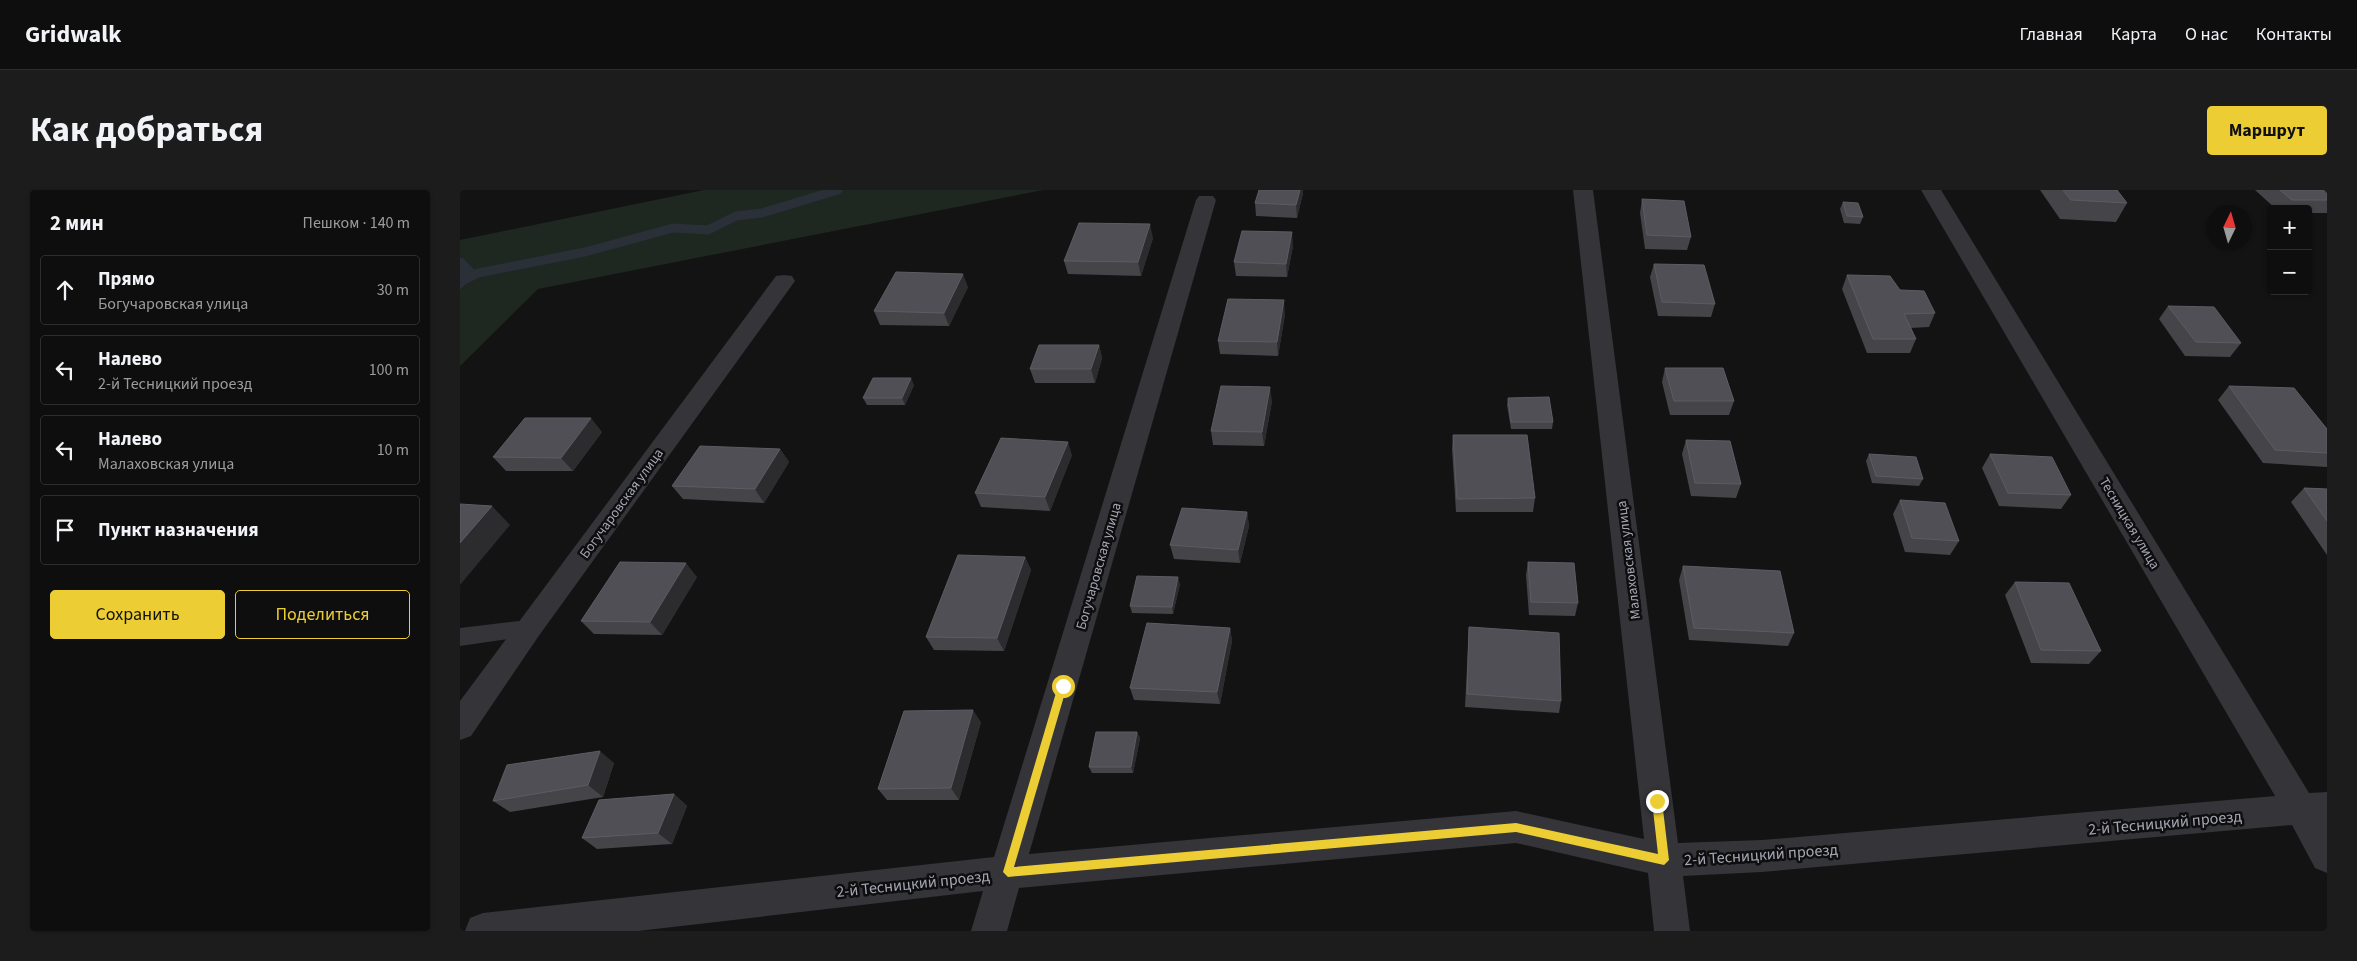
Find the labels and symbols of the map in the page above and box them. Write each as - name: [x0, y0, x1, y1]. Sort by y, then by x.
- north arrow: [2207, 205, 2252, 250]
- street label: Богучаровская улица: [575, 445, 669, 563]
- street label: Тесницкая улица: [2094, 474, 2165, 573]
- street label: Малаховская улица: [1612, 499, 1646, 620]
- street label: Богучаровская улица: [1071, 500, 1127, 632]
- route start: [1052, 675, 1075, 698]
- route end: [1646, 790, 1669, 813]
- street label: 2-й Тесницкий проезд: [2087, 805, 2243, 841]
- street label: 2-й Тесницкий проезд: [1683, 839, 1839, 871]
- street label: 2-й Тесницкий проезд: [835, 865, 991, 903]

